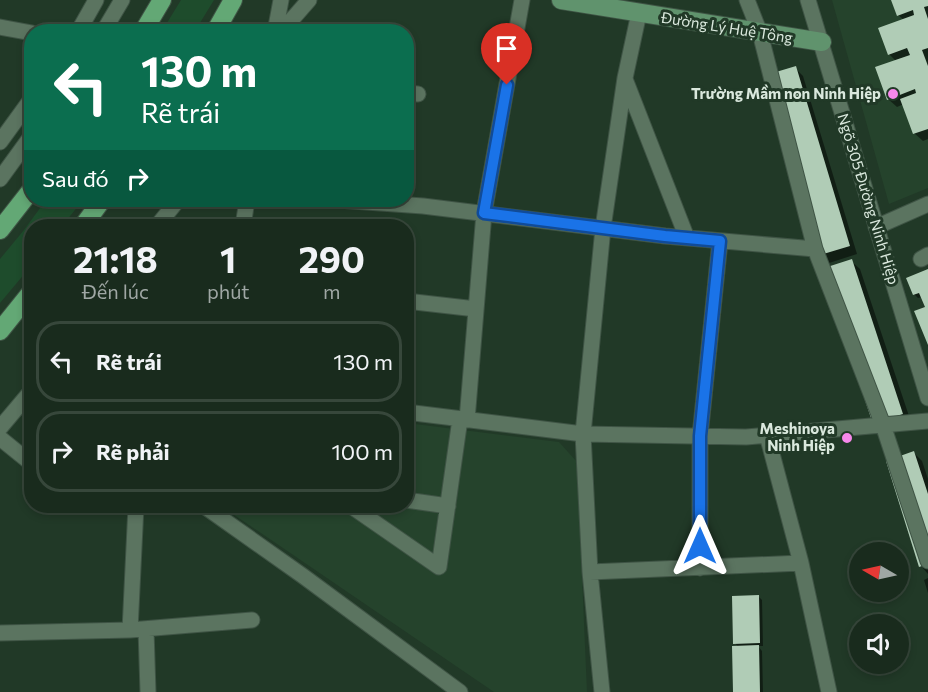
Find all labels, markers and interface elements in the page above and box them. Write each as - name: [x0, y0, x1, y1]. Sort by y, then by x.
- street label: Đường Lý Huệ Tông: [659, 8, 794, 46]
- pin: [481, 23, 532, 85]
- icon: arrive: [490, 32, 523, 65]
- text: 130 m: [141, 44, 257, 96]
- icon: left: [42, 48, 120, 126]
- place label: Trường Mầm non Ninh Hiệp: [691, 84, 881, 103]
- marker: Trường Mầm non Ninh Hiệp: [886, 87, 900, 101]
- text: Rẽ trái: [141, 96, 220, 129]
- street label: Ngõ 305 Đường Ninh Hiệp: [834, 111, 904, 286]
- icon: right: [121, 162, 154, 195]
- text: Sau đó: [42, 165, 109, 192]
- text: 21:18: [73, 236, 158, 280]
- text: 1: [220, 236, 236, 280]
- text: 290: [299, 236, 365, 280]
- text: Đến lúc: [82, 279, 149, 303]
- text: phút: [207, 279, 250, 303]
- text: m: [323, 279, 341, 303]
- icon: left: [45, 345, 78, 378]
- text: Rẽ trái: [96, 348, 162, 375]
- text: 130 m: [333, 348, 393, 375]
- place label: Meshinoya Ninh Hiệp: [760, 419, 835, 455]
- marker: Meshinoya Ninh Hiệp: [840, 431, 854, 445]
- icon: right: [45, 435, 78, 468]
- text: Rẽ phải: [96, 438, 170, 465]
- text: 100 m: [331, 438, 393, 465]
- position arrow: [668, 514, 732, 578]
- north arrow: [849, 542, 909, 602]
- map controls: [849, 542, 909, 674]
- button: sound: [849, 614, 909, 674]

